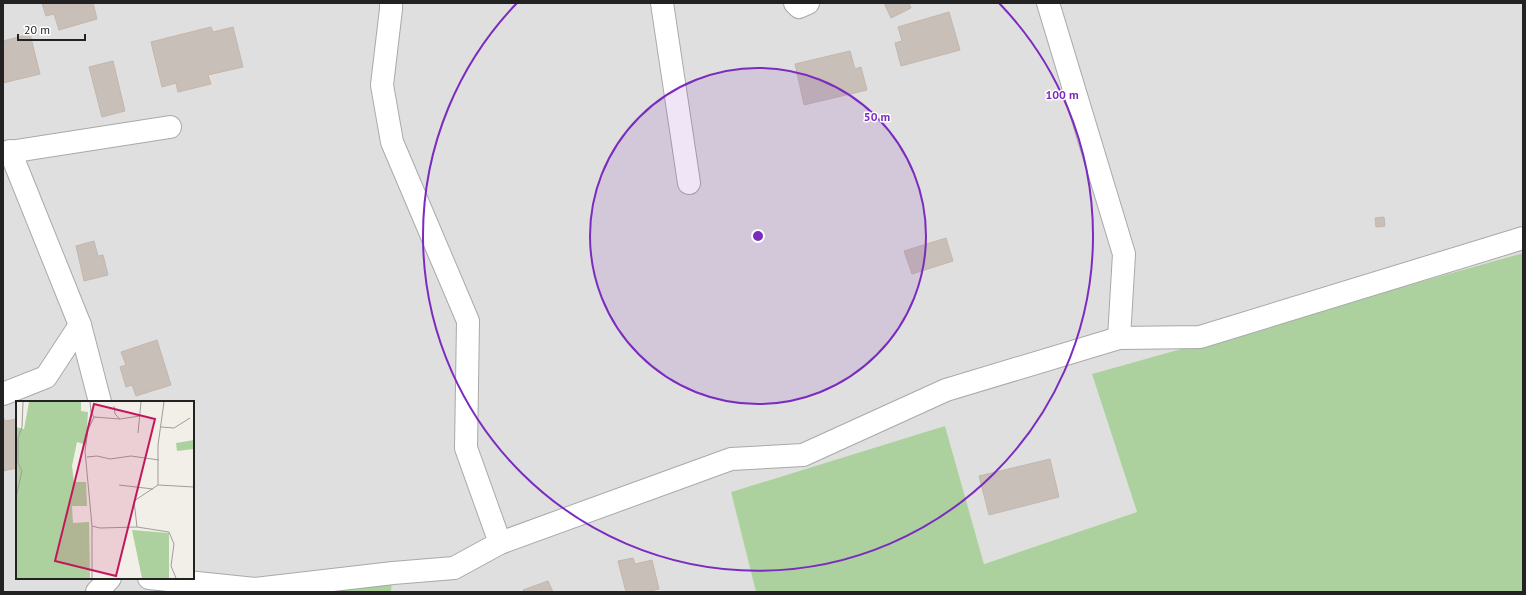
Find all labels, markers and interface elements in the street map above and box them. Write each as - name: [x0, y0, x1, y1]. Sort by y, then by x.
- scale bar: [18, 16, 85, 42]
- text: 20 m: [24, 22, 50, 37]
- text: 100 m: [1045, 87, 1079, 102]
- text: 50 m: [864, 109, 890, 124]
- centre of rings: [751, 229, 765, 243]
- inset map: [16, 401, 194, 579]

